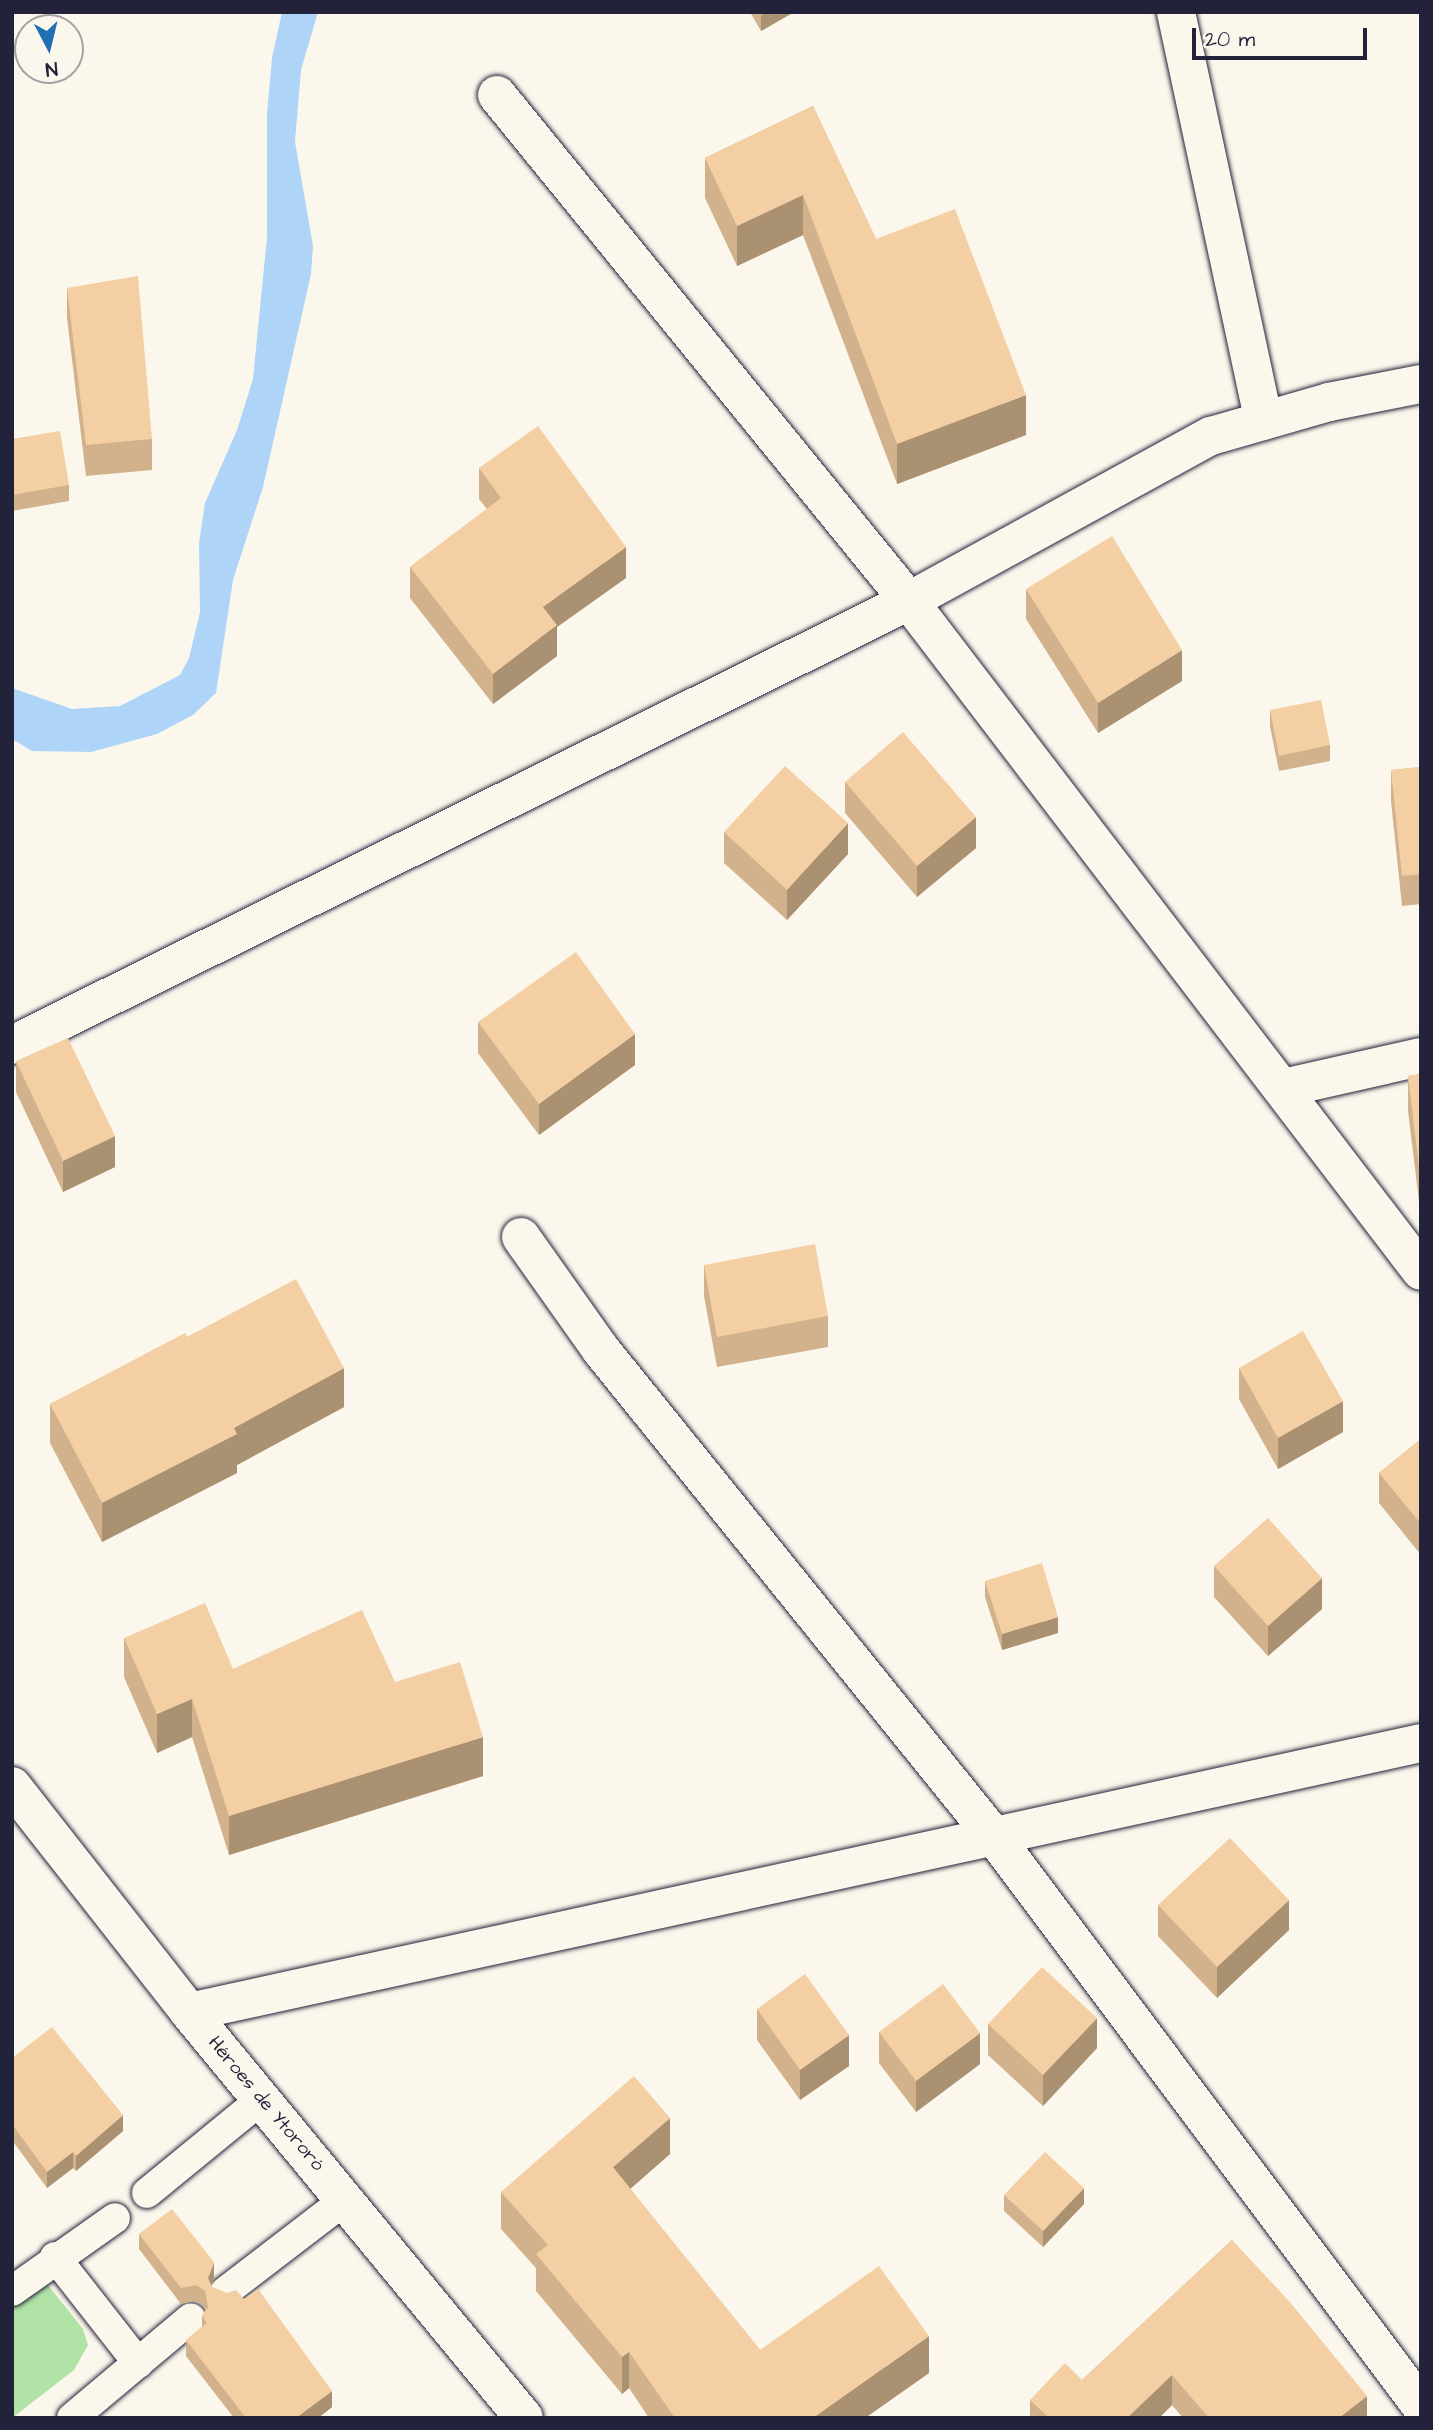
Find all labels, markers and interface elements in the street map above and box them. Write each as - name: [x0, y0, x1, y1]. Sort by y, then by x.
- north arrow: [14, 14, 84, 84]
- scale bar: [1195, 14, 1370, 58]
- text: 20 m: [1205, 25, 1255, 54]
- text: N: [44, 54, 59, 82]
- street label: Héroes de Ytororó: [203, 2032, 329, 2176]

